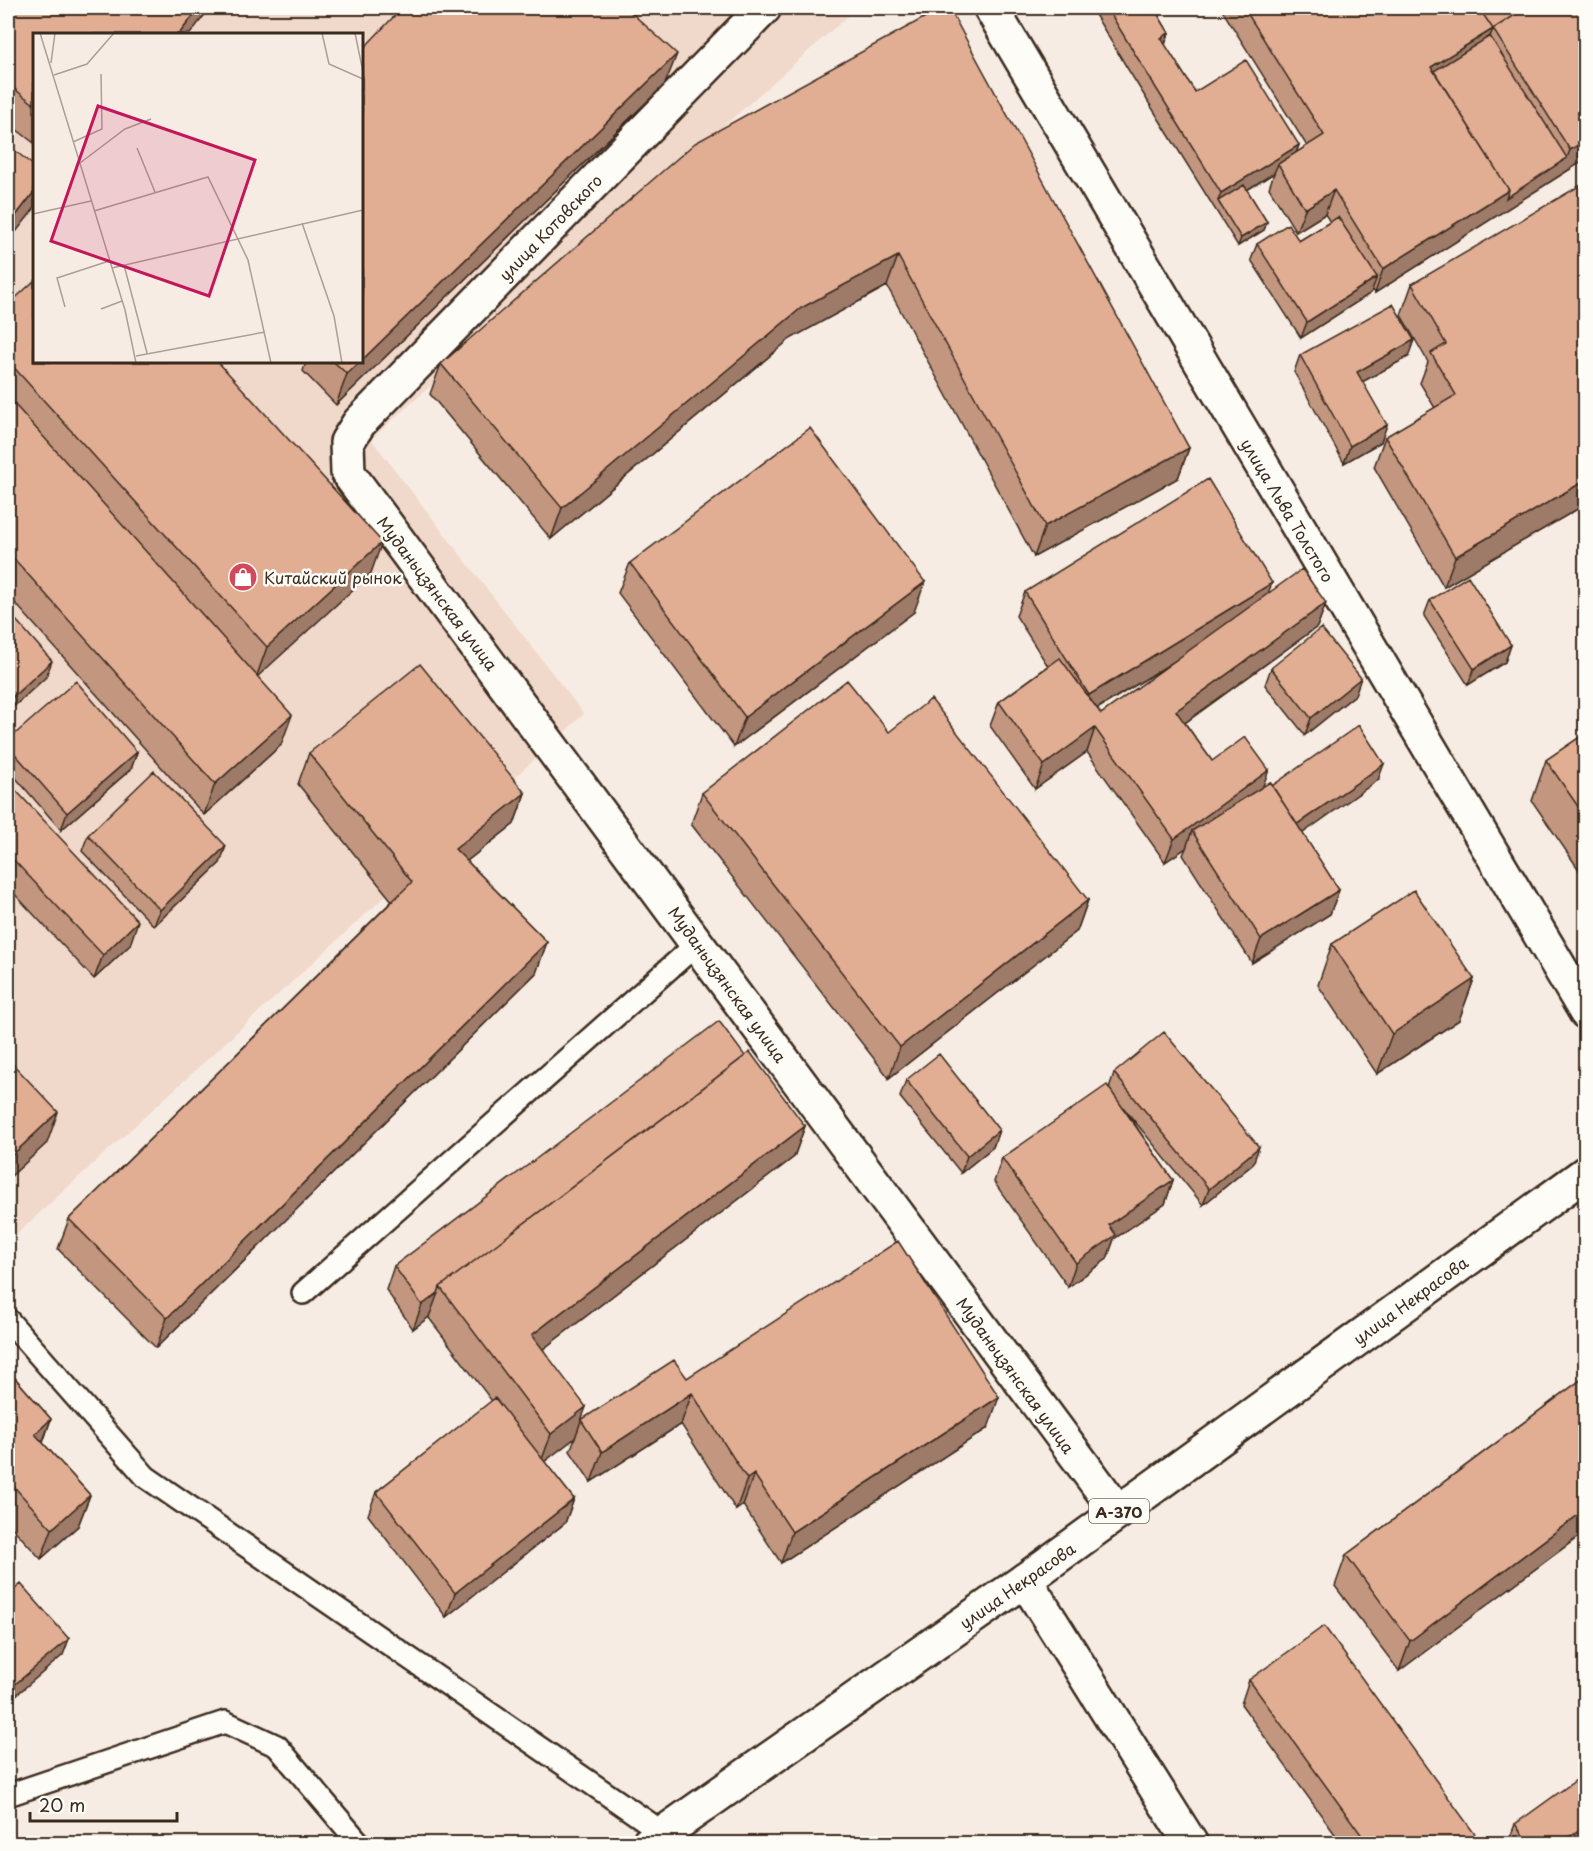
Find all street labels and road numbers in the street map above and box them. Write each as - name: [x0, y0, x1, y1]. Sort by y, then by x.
- street label: улица Котовского: [493, 168, 607, 286]
- street label: улица Льва Толстого: [1235, 433, 1341, 587]
- street label: Муданьцзянская улица: [372, 511, 504, 675]
- street label: Муданьцзянская улица: [663, 901, 793, 1067]
- street label: улица Некрасова: [1348, 1250, 1472, 1350]
- street label: Муданьцзянская улица: [951, 1292, 1081, 1458]
- road number: А-370: [1089, 1499, 1149, 1523]
- street label: улица Некрасова: [954, 1536, 1080, 1634]

